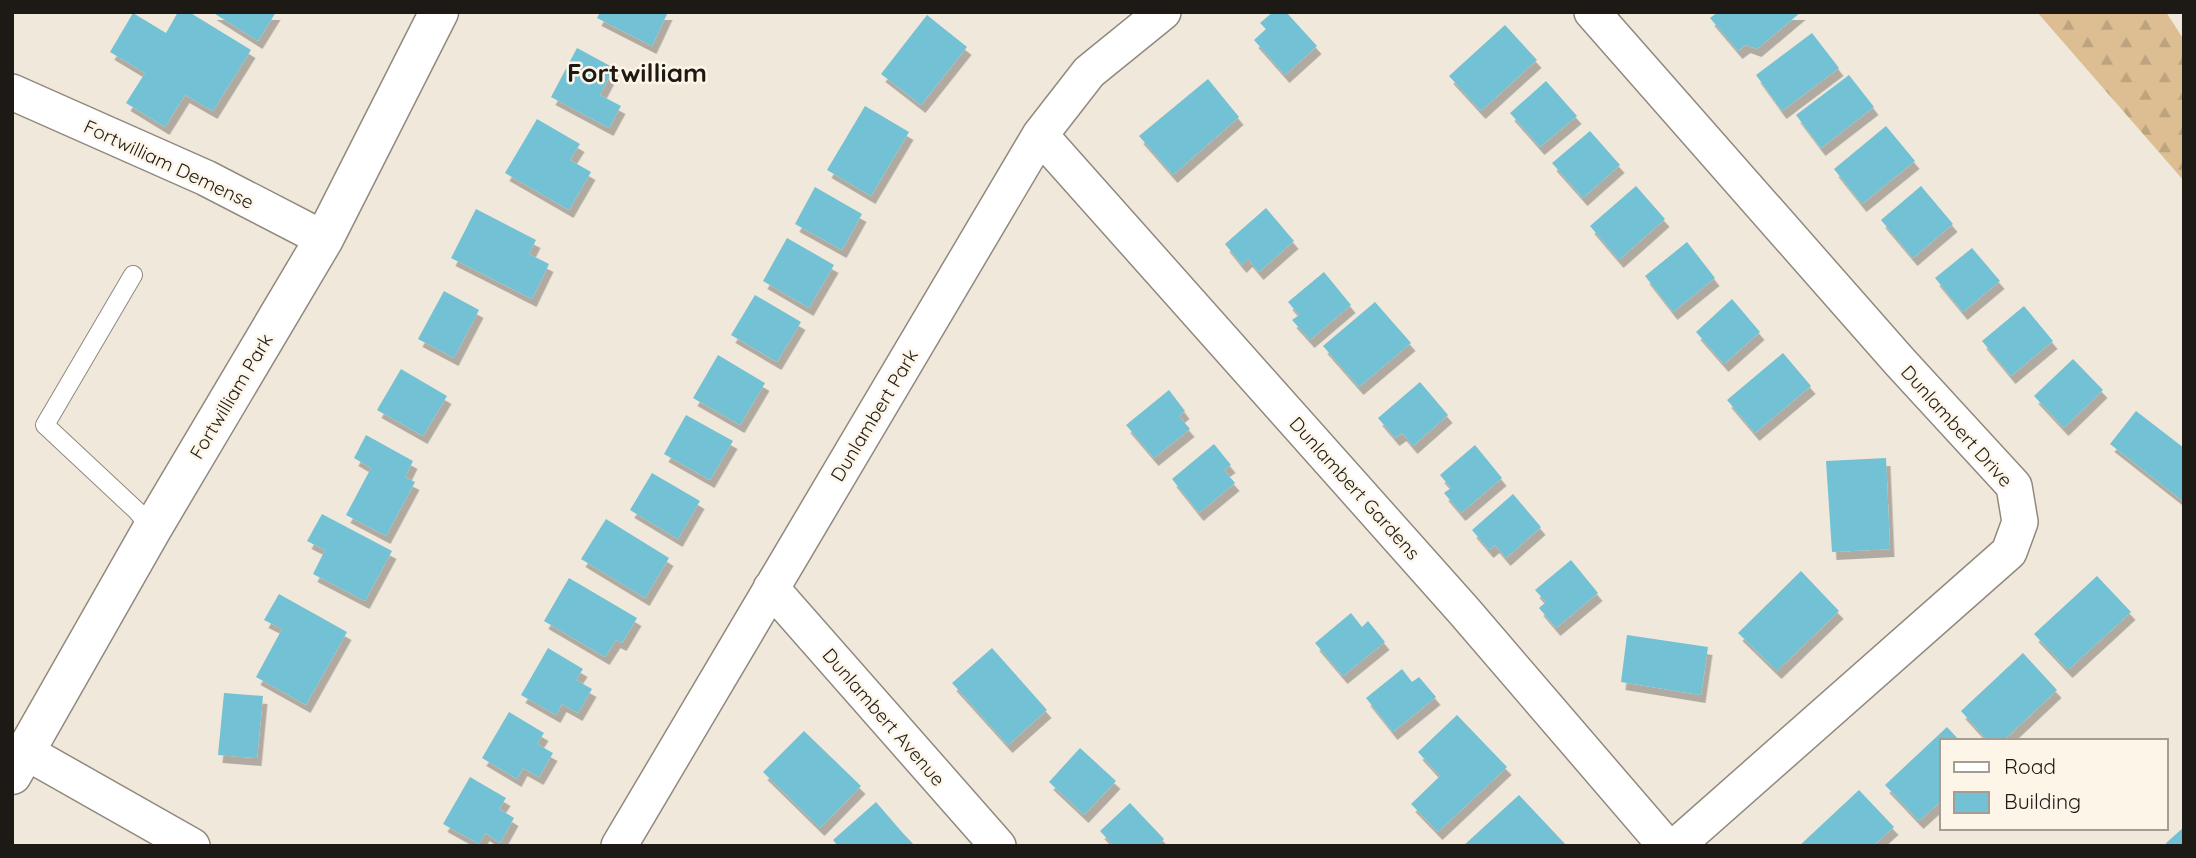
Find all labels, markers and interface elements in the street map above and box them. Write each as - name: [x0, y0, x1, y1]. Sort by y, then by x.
- district label: Fortwilliam: [567, 56, 707, 89]
- street label: Fortwilliam Demense: [80, 114, 258, 214]
- street label: Fortwilliam Park: [184, 329, 278, 463]
- street label: Dunlambert Park: [825, 344, 923, 486]
- street label: Dunlambert Drive: [1896, 360, 2018, 492]
- street label: Dunlambert Gardens: [1285, 412, 1425, 564]
- street label: Dunlambert Avenue: [818, 643, 950, 791]
- legend: [1940, 739, 2168, 830]
- text: Road: [2004, 753, 2056, 779]
- text: Building: [2004, 788, 2081, 814]

